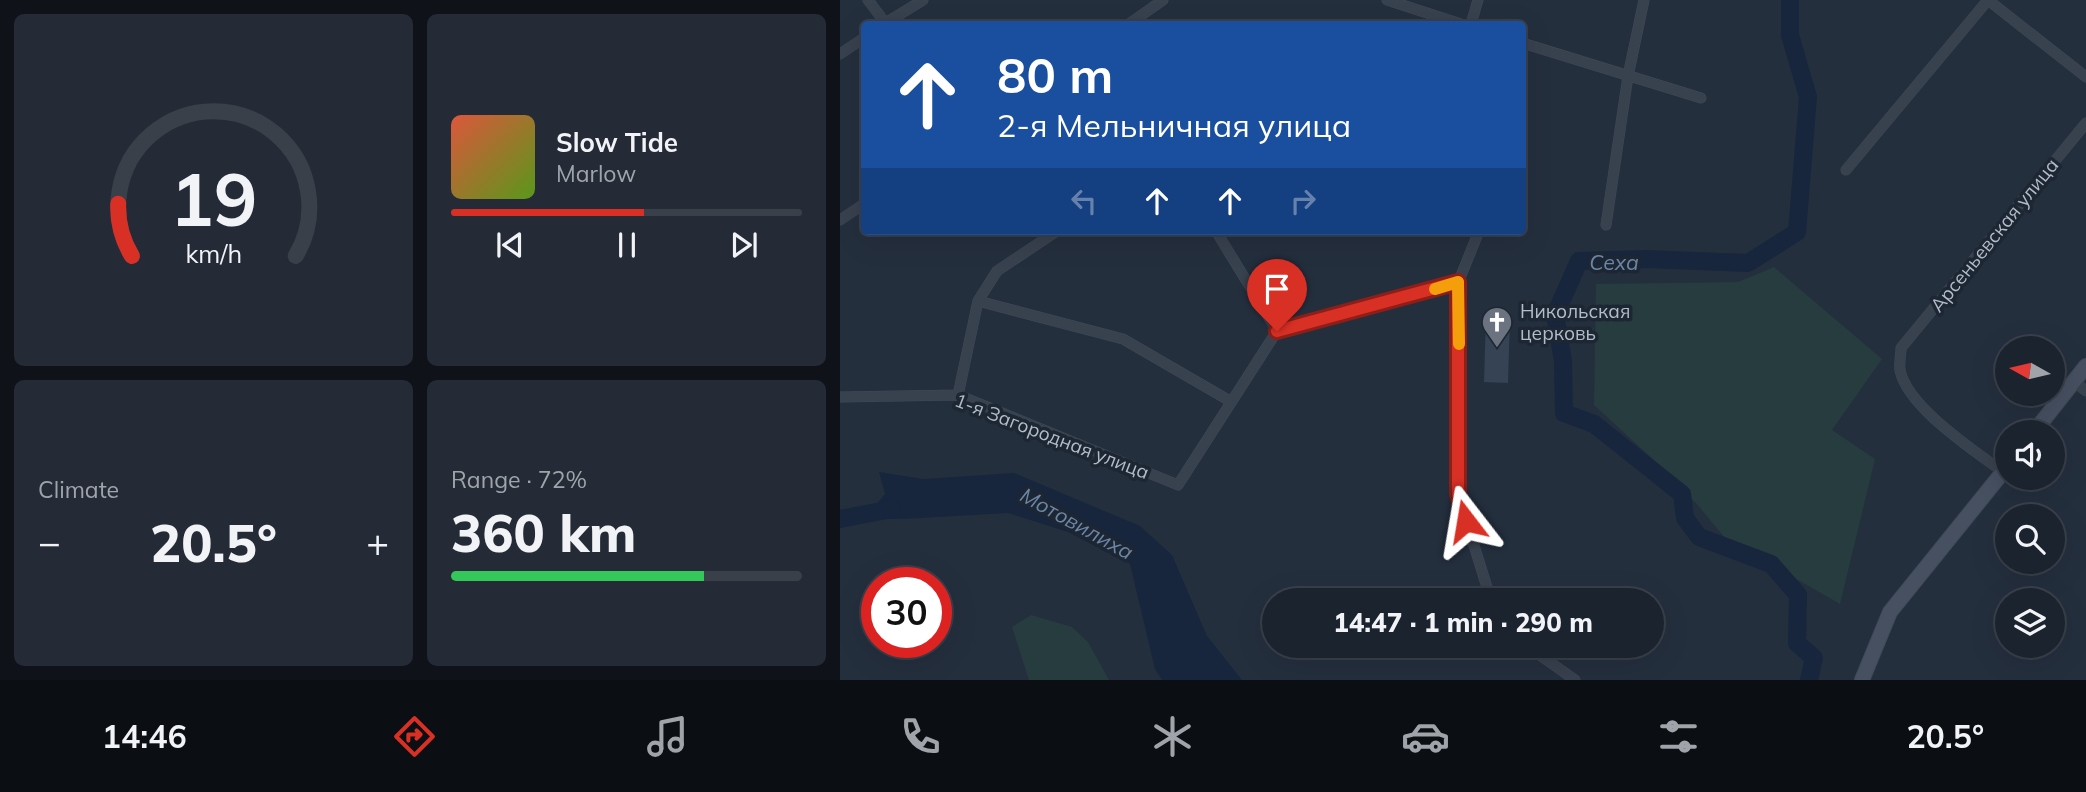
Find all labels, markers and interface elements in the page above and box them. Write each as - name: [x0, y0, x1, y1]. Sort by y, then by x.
- text: 80 m: [997, 44, 1113, 105]
- icon: ahead: [882, 49, 973, 140]
- text: 2-я Мельничная улица: [997, 105, 1351, 145]
- text: Slow Tide: [556, 126, 678, 159]
- text: 19: [170, 153, 257, 244]
- street label: Арсеньевская улица: [1925, 153, 2063, 317]
- text: Marlow: [556, 159, 636, 188]
- icon: left: [1065, 182, 1103, 220]
- icon: ahead: [1138, 182, 1176, 220]
- icon: ahead: [1211, 182, 1249, 220]
- icon: right: [1284, 182, 1322, 220]
- icon: previous: [491, 226, 529, 264]
- icon: pause: [608, 226, 646, 264]
- icon: next: [725, 226, 763, 264]
- text: km/h: [185, 238, 242, 269]
- water label: Сеха: [1589, 249, 1639, 275]
- pin: [1247, 259, 1307, 331]
- icon: arrive: [1258, 270, 1296, 308]
- place label: Никольская церковь: [1520, 299, 1630, 345]
- church icon: Никольская церковь: [1480, 305, 1514, 349]
- north arrow: [1995, 336, 2065, 406]
- map controls: [1995, 336, 2065, 658]
- street label: 1-я Загородная улица: [951, 388, 1153, 484]
- button: sound: [1995, 420, 2065, 490]
- text: Range · 72%: [451, 465, 587, 494]
- text: Climate: [38, 475, 119, 504]
- water label: Мотовилиха: [1016, 481, 1138, 565]
- position arrow: [1429, 484, 1503, 558]
- text: 360 km: [451, 500, 636, 565]
- button: search: [1995, 504, 2065, 574]
- text: 20.5°: [150, 510, 277, 575]
- text: −: [38, 518, 61, 566]
- text: +: [366, 518, 389, 566]
- speed limit sign: 30: [861, 567, 952, 658]
- button: layers: [1995, 588, 2065, 658]
- text: 14:47 · 1 min · 290 m: [1333, 606, 1593, 639]
- icon: directions: [390, 712, 439, 761]
- icon: music: [643, 712, 692, 761]
- icon: phone: [896, 712, 945, 761]
- icon: climate: [1148, 712, 1197, 761]
- icon: car: [1401, 712, 1450, 761]
- icon: filters: [1654, 712, 1703, 761]
- text: 14:46: [102, 716, 187, 756]
- text: 20.5°: [1906, 716, 1984, 756]

